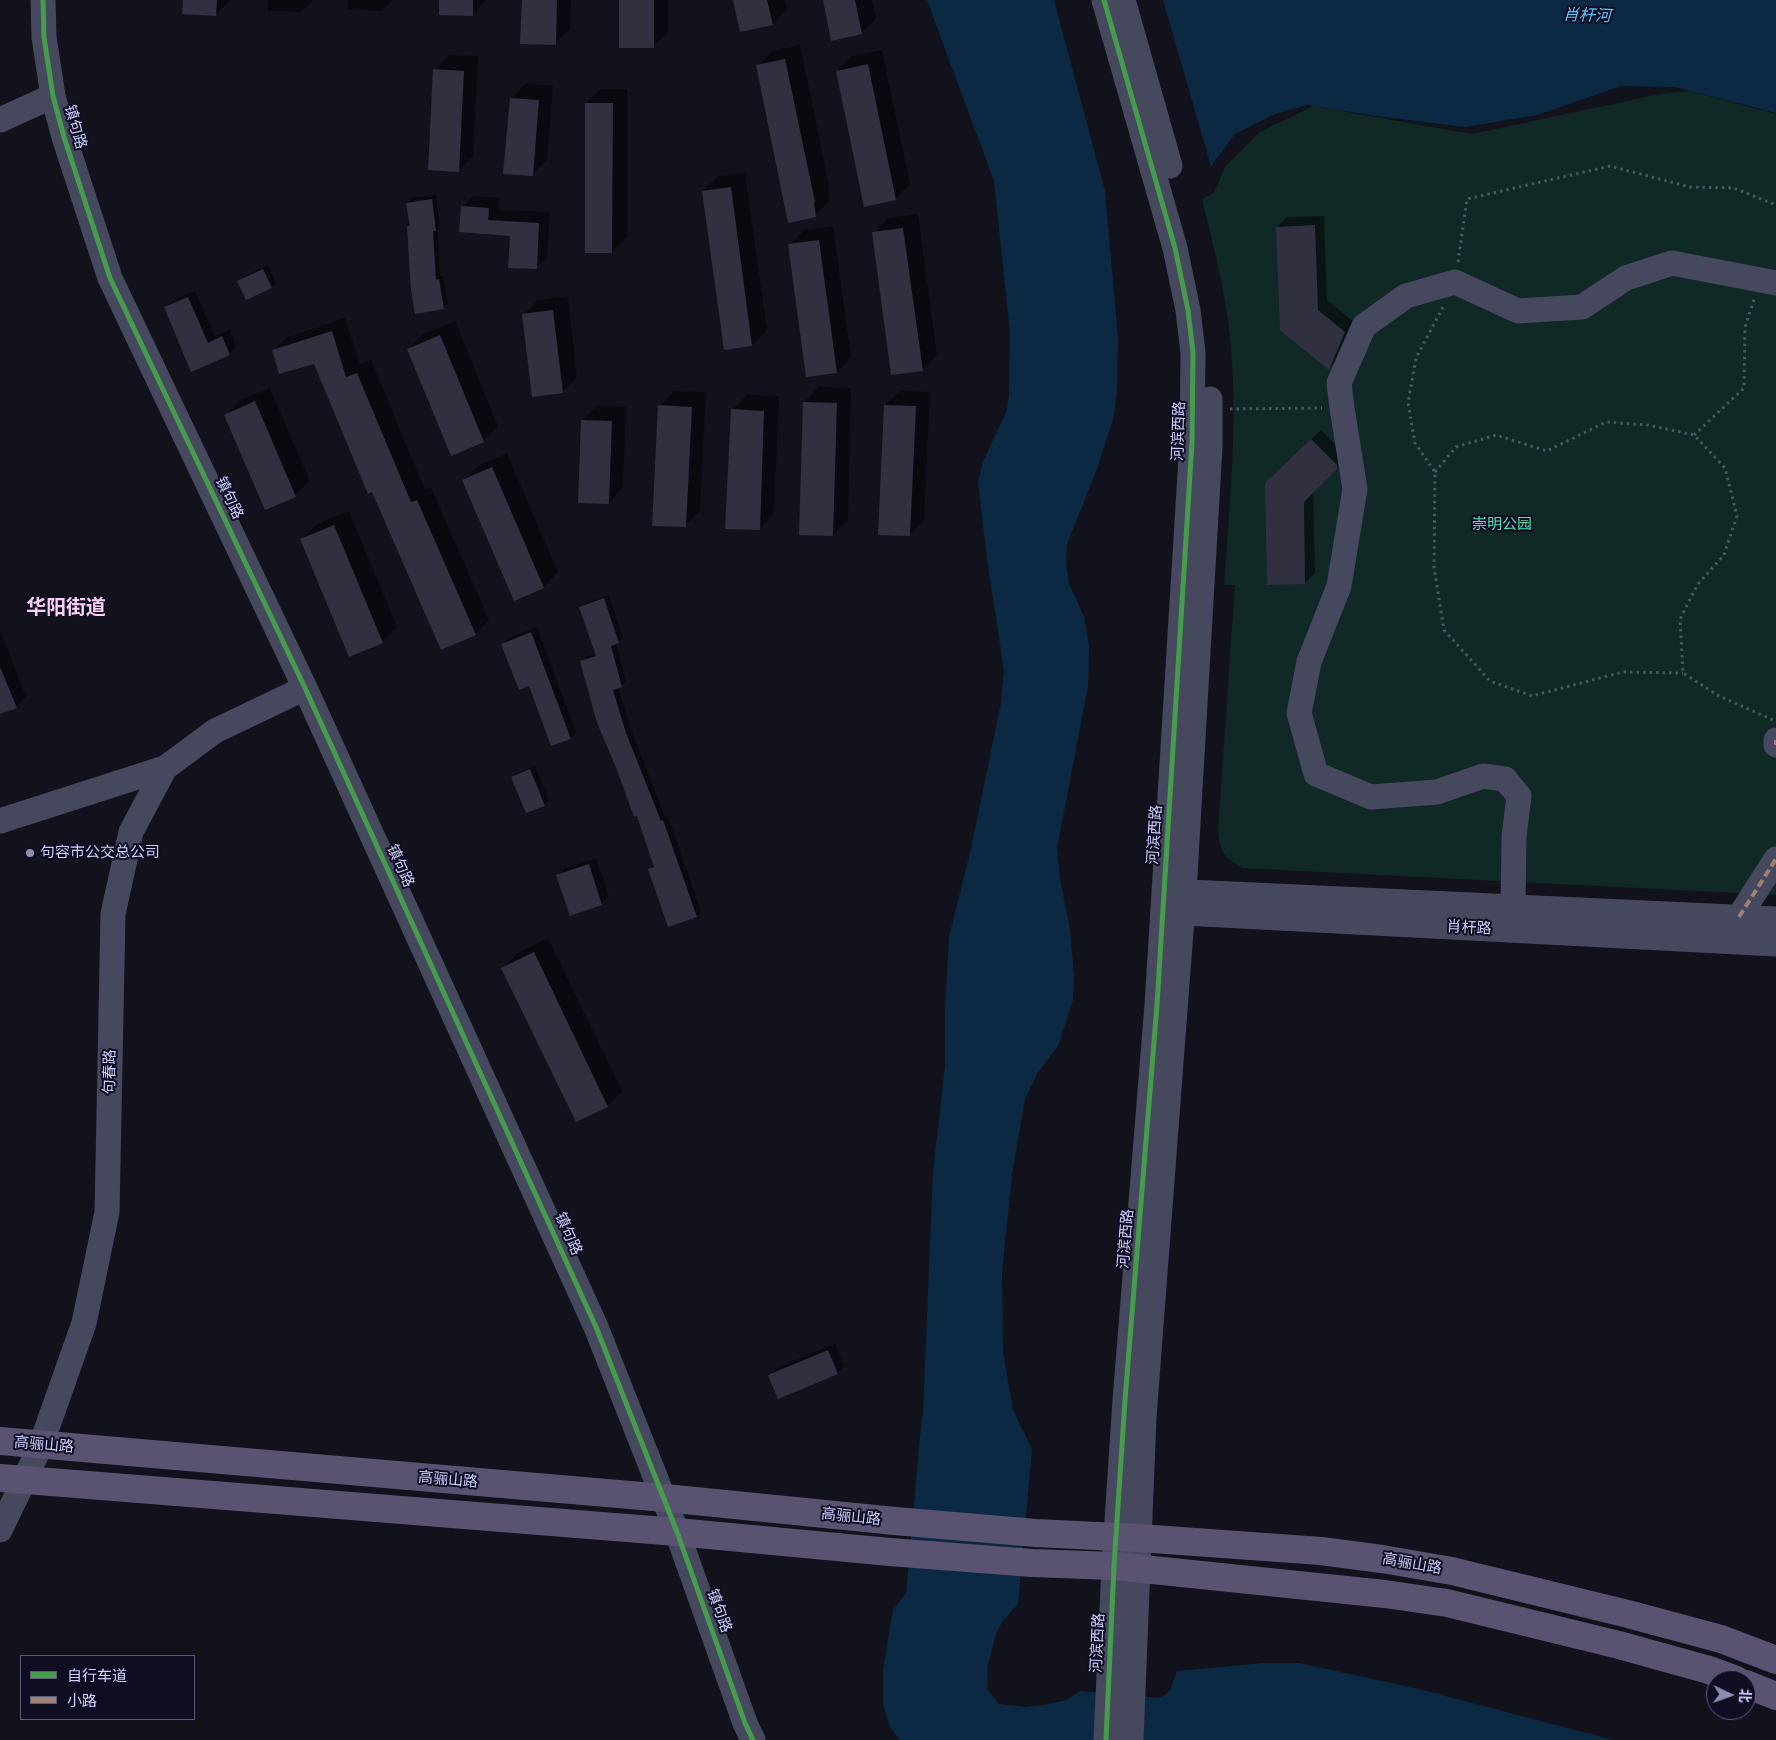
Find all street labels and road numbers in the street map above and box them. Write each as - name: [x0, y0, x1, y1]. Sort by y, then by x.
- street label: 镇句路: [60, 103, 90, 151]
- street label: 河滨西路: [1169, 401, 1189, 461]
- street label: 镇句路: [211, 474, 247, 522]
- street label: 河滨西路: [1144, 804, 1166, 866]
- street label: 镇句路: [383, 842, 417, 890]
- street label: 肖杆路: [1446, 918, 1492, 938]
- street label: 句春路: [101, 1049, 119, 1095]
- street label: 河滨西路: [1114, 1208, 1138, 1270]
- street label: 镇句路: [551, 1210, 585, 1258]
- street label: 高骊山路: [13, 1433, 75, 1457]
- street label: 高骊山路: [417, 1468, 479, 1492]
- street label: 高骊山路: [820, 1505, 882, 1529]
- street label: 高骊山路: [1381, 1550, 1443, 1578]
- street label: 镇句路: [703, 1587, 735, 1635]
- street label: 河滨西路: [1087, 1613, 1109, 1673]

